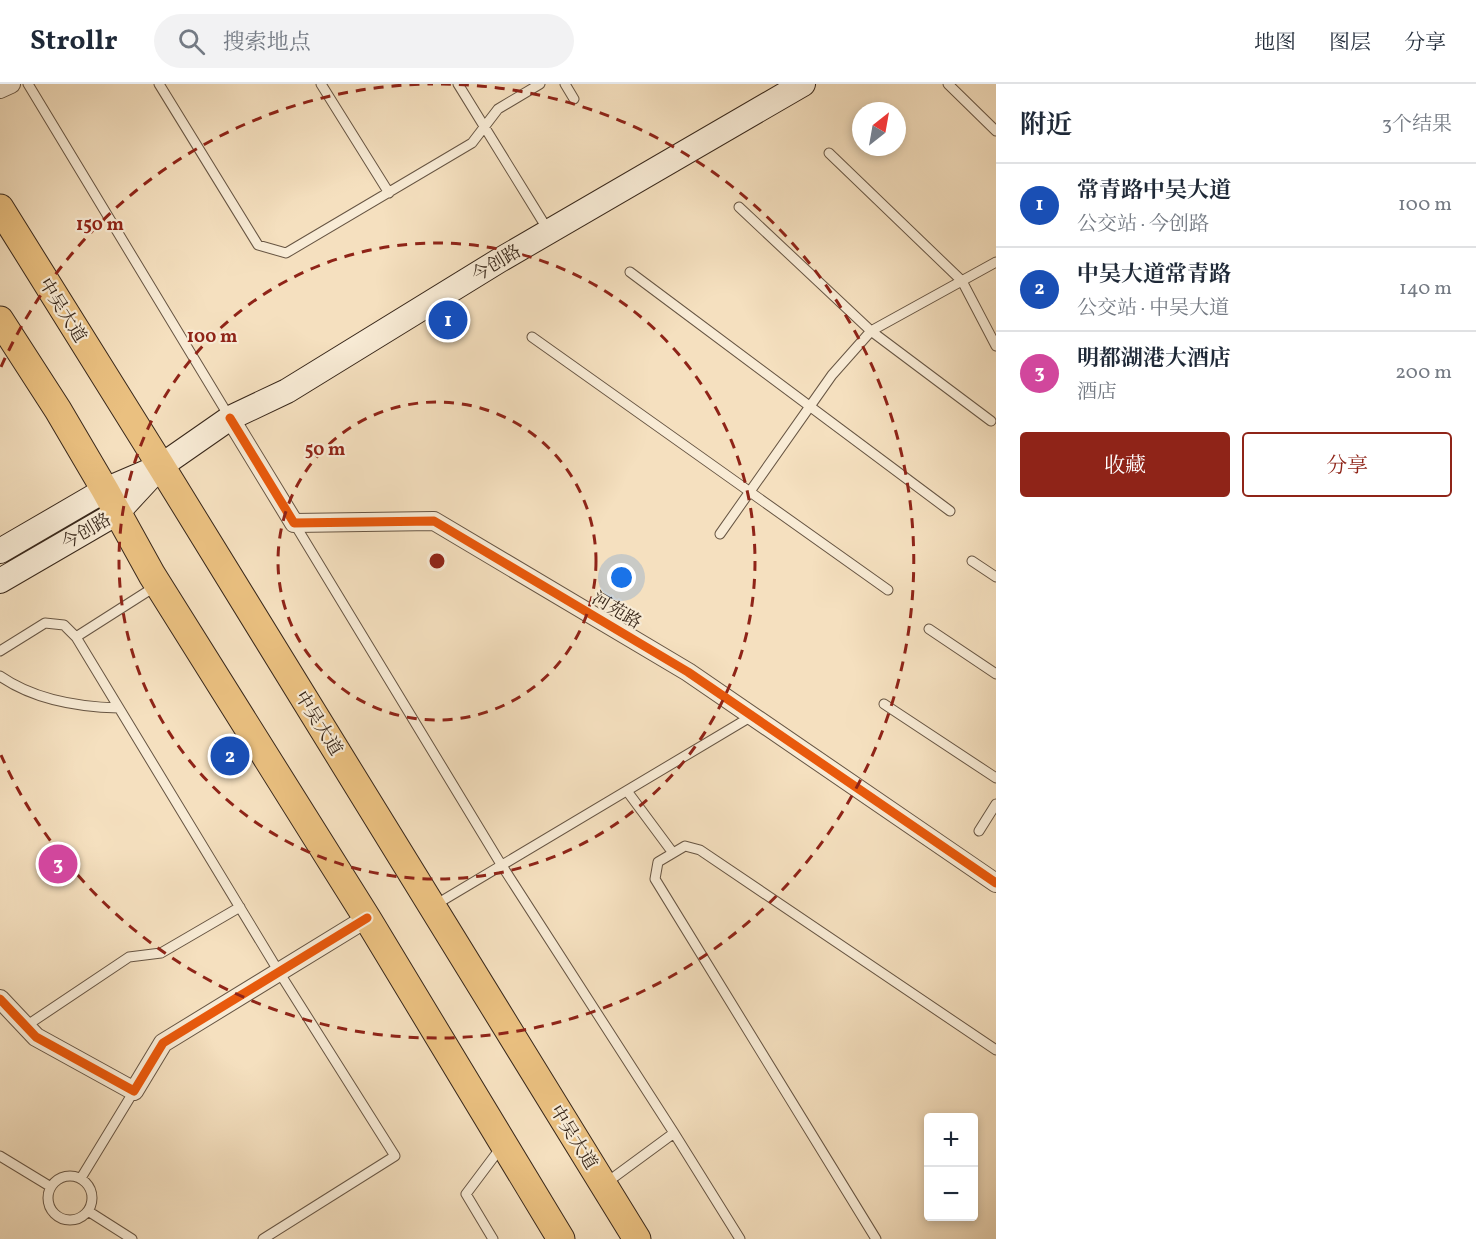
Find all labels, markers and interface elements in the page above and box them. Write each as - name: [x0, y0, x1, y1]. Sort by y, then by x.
- search box: [154, 14, 574, 68]
- text: Strollr: [30, 22, 118, 61]
- icon: search: [175, 25, 208, 58]
- text: 搜索地点: [223, 28, 311, 59]
- text: 地图: [1254, 29, 1296, 58]
- text: 图层: [1329, 29, 1371, 58]
- text: 分享: [1404, 29, 1446, 58]
- north arrow: [852, 102, 906, 156]
- text: 附近: [1020, 108, 1072, 144]
- text: 3个结果: [1382, 111, 1452, 139]
- text: 常青路中吴大道: [1077, 176, 1231, 207]
- text: 1: [1035, 191, 1044, 219]
- text: 100 m: [1398, 191, 1452, 219]
- text: 公交站 · 今创路: [1077, 211, 1209, 239]
- text: 150 m: [76, 213, 124, 238]
- street label: 今创路: [467, 240, 526, 289]
- text: 中吴大道常青路: [1077, 260, 1231, 291]
- street label: 中吴大道: [32, 274, 91, 348]
- text: 2: [1034, 275, 1045, 303]
- text: 140 m: [1399, 275, 1452, 303]
- text: 公交站 · 中吴大道: [1077, 295, 1229, 323]
- pin: 1: [428, 298, 468, 342]
- text: 100 m: [187, 325, 237, 350]
- text: 明都湖港大酒店: [1077, 344, 1231, 375]
- text: 3: [1034, 359, 1045, 387]
- text: 200 m: [1395, 359, 1452, 387]
- text: 酒店: [1077, 379, 1117, 407]
- button: 收藏: [1020, 432, 1230, 497]
- button: 分享: [1242, 432, 1452, 497]
- text: 50 m: [305, 438, 345, 463]
- street label: 今创路: [57, 508, 116, 557]
- centre of rings: [427, 551, 447, 571]
- your location: [607, 563, 636, 592]
- street label: 河苑路: [587, 587, 646, 636]
- street label: 中吴大道: [288, 687, 347, 761]
- pin: 2: [210, 734, 250, 778]
- pin: 3: [38, 842, 78, 886]
- street label: 中吴大道: [543, 1101, 602, 1175]
- map controls: [924, 1113, 978, 1221]
- button: +: [924, 1113, 978, 1167]
- button: −: [924, 1167, 978, 1221]

